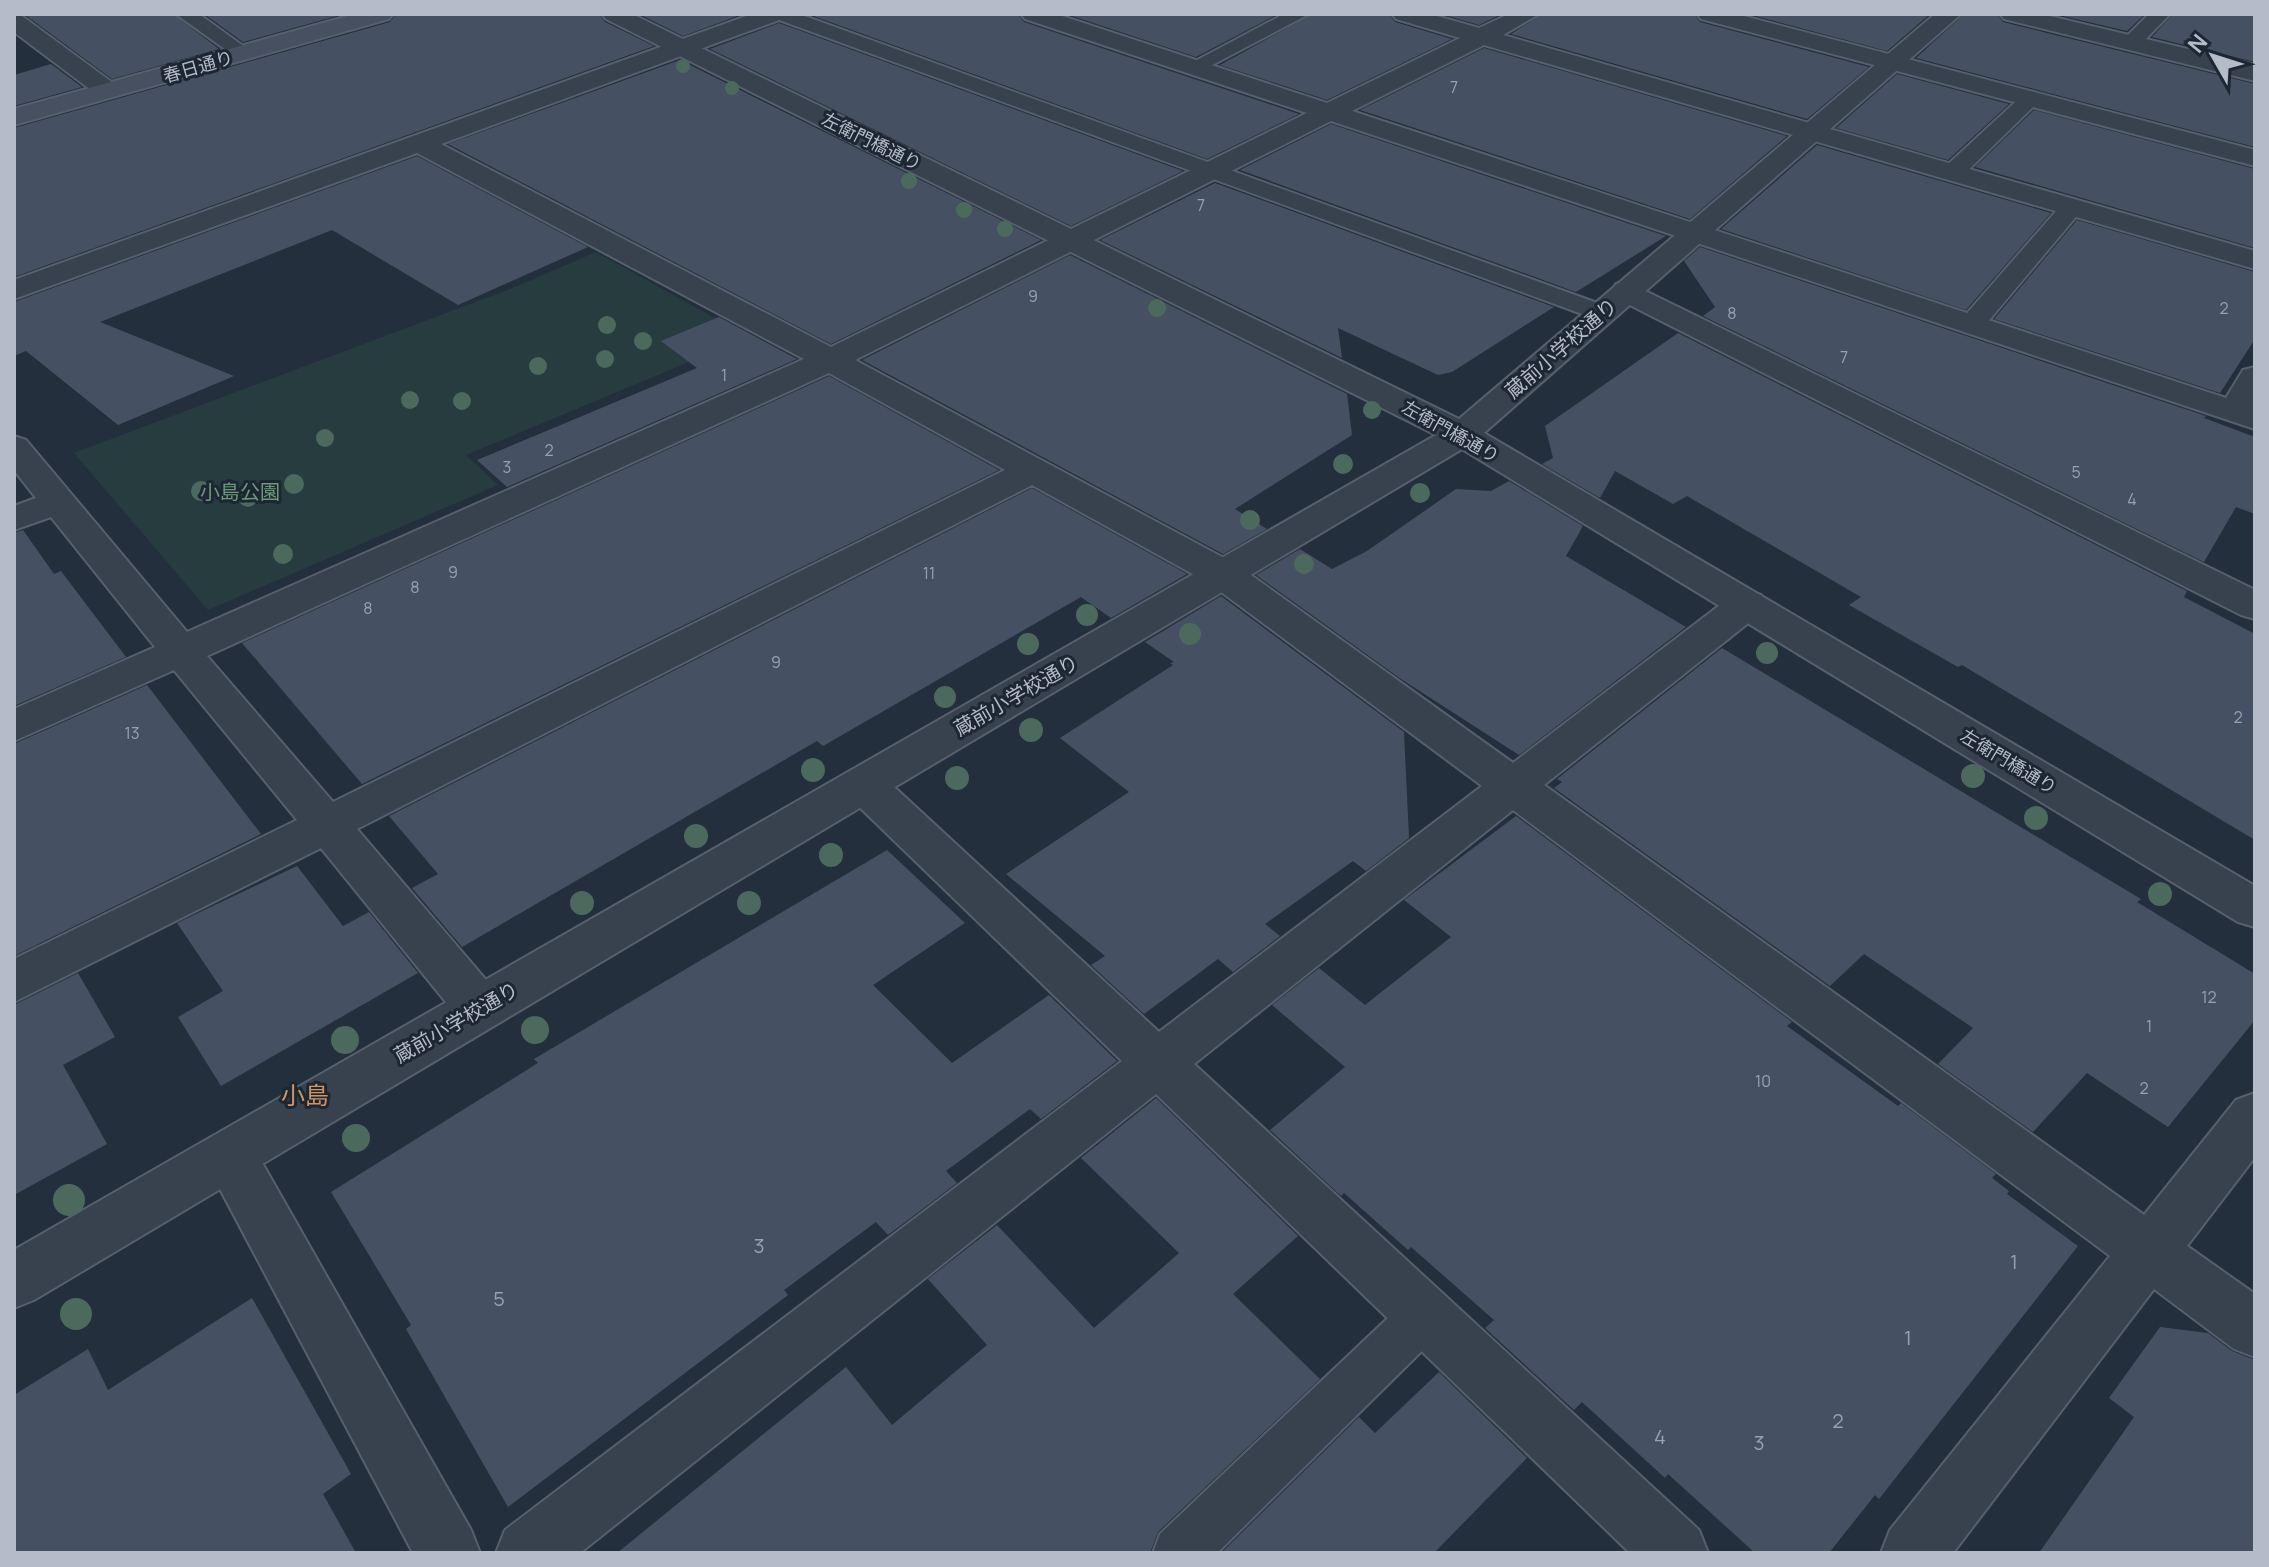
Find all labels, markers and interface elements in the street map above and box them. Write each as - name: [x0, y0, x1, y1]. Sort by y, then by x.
- north arrow: [2173, 16, 2253, 96]
- text: N: [2181, 28, 2214, 59]
- street label: 春日通り: [160, 45, 236, 87]
- house number: 7: [1450, 76, 1458, 98]
- street label: 左衛門橋通り: [818, 107, 926, 175]
- house number: 7: [1197, 194, 1205, 216]
- house number: 9: [1028, 285, 1038, 307]
- street label: 蔵前小学校通り: [1499, 292, 1623, 404]
- house number: 2: [2219, 297, 2229, 319]
- house number: 8: [1727, 302, 1737, 324]
- house number: 7: [1840, 346, 1848, 368]
- house number: 1: [721, 364, 727, 386]
- street label: 左衛門橋通り: [1398, 394, 1504, 468]
- house number: 2: [544, 439, 554, 461]
- house number: 3: [503, 456, 511, 478]
- house number: 5: [2071, 461, 2081, 483]
- park label: 小島公園: [200, 478, 280, 505]
- house number: 4: [2127, 488, 2137, 510]
- house number: 9: [448, 561, 458, 583]
- house number: 11: [923, 562, 935, 584]
- house number: 8: [410, 576, 420, 598]
- house number: 8: [363, 597, 373, 619]
- street label: 蔵前小学校通り: [949, 648, 1083, 742]
- house number: 9: [771, 651, 781, 673]
- house number: 2: [2233, 706, 2243, 728]
- house number: 13: [124, 722, 140, 744]
- street label: 左衛門橋通り: [1957, 723, 2061, 799]
- street label: 蔵前小学校通り: [389, 975, 523, 1069]
- house number: 12: [2201, 986, 2217, 1008]
- house number: 1: [2146, 1015, 2152, 1037]
- house number: 10: [1755, 1070, 1771, 1092]
- house number: 2: [2139, 1077, 2149, 1099]
- district label: 小島: [281, 1078, 329, 1111]
- house number: 3: [753, 1232, 765, 1259]
- house number: 1: [2010, 1248, 2018, 1275]
- house number: 5: [493, 1285, 505, 1312]
- house number: 1: [1904, 1324, 1912, 1351]
- house number: 2: [1832, 1407, 1844, 1434]
- house number: 4: [1654, 1423, 1666, 1450]
- house number: 3: [1753, 1429, 1765, 1456]

